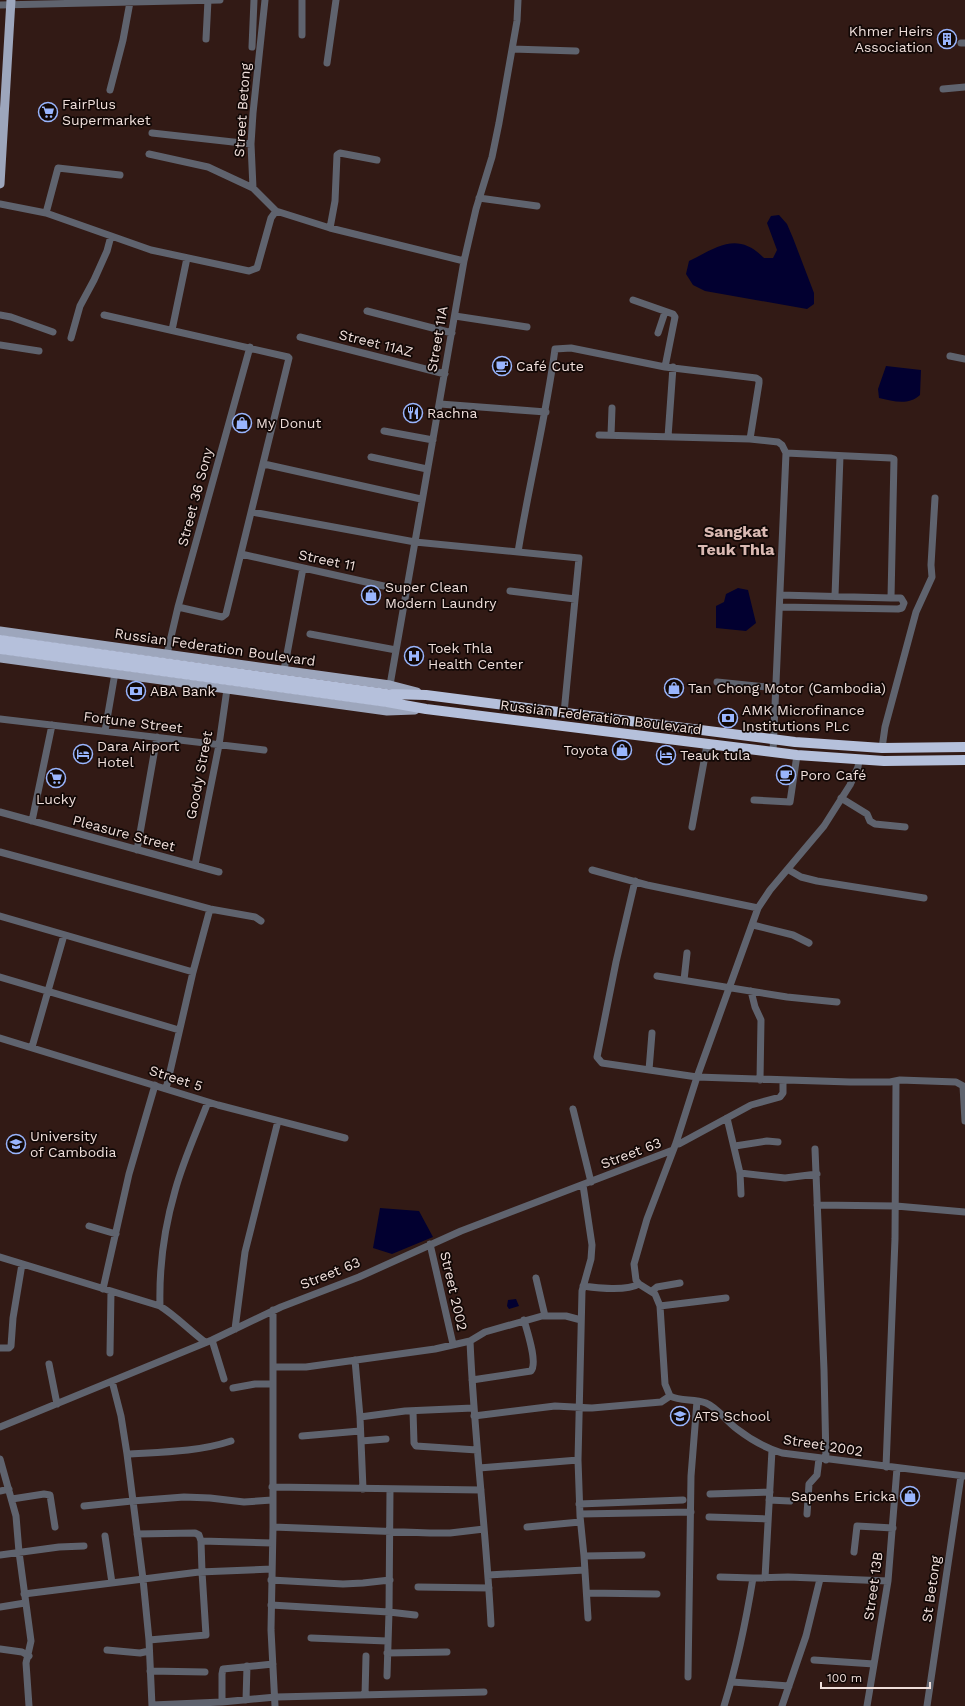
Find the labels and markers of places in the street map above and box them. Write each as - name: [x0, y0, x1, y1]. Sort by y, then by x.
- place label: Khmer Heirs Association: [849, 23, 933, 55]
- building icon: Khmer Heirs Association: [936, 28, 958, 50]
- place label: FairPlus Supermarket: [62, 96, 151, 128]
- supermarket icon: FairPlus Supermarket: [37, 101, 59, 123]
- cafe icon: Café Cute: [491, 355, 513, 377]
- place label: Café Cute: [516, 358, 584, 374]
- restaurant icon: Rachna: [402, 402, 424, 424]
- place label: Rachna: [427, 405, 477, 421]
- shop icon: My Donut: [231, 412, 253, 434]
- place label: My Donut: [256, 415, 321, 431]
- place label: Super Clean Modern Laundry: [385, 579, 497, 611]
- shop icon: Super Clean Modern Laundry: [360, 584, 382, 606]
- place label: Toek Thla Health Center: [428, 640, 524, 672]
- hospital icon: Toek Thla Health Center: [403, 645, 425, 667]
- shop icon: Tan Chong Motor (Cambodia): [663, 677, 685, 699]
- bank icon: ABA Bank: [125, 680, 147, 702]
- place label: Tan Chong Motor (Cambodia): [688, 680, 886, 696]
- place label: ABA Bank: [150, 683, 215, 699]
- place label: AMK Microfinance Institutions PLc: [742, 702, 865, 734]
- bank icon: AMK Microfinance Institutions PLc: [717, 707, 739, 729]
- place label: Dara Airport Hotel: [97, 738, 179, 770]
- shop icon: Toyota: [611, 739, 633, 761]
- place label: Toyota: [564, 742, 608, 758]
- hotel icon: Dara Airport Hotel: [72, 743, 94, 765]
- hotel icon: Teauk tula: [655, 744, 677, 766]
- place label: Teauk tula: [680, 747, 750, 763]
- cafe icon: Poro Café: [775, 764, 797, 786]
- supermarket icon: Lucky: [45, 767, 67, 789]
- place label: Poro Café: [800, 767, 866, 783]
- place label: Lucky: [36, 791, 77, 807]
- place label: University of Cambodia: [30, 1128, 117, 1160]
- school or university icon: University of Cambodia: [5, 1133, 27, 1155]
- school or university icon: ATS School: [669, 1405, 691, 1427]
- place label: ATS School: [694, 1408, 771, 1424]
- shop icon: Sapenhs Ericka: [899, 1485, 921, 1507]
- place label: Sapenhs Ericka: [791, 1488, 896, 1504]

